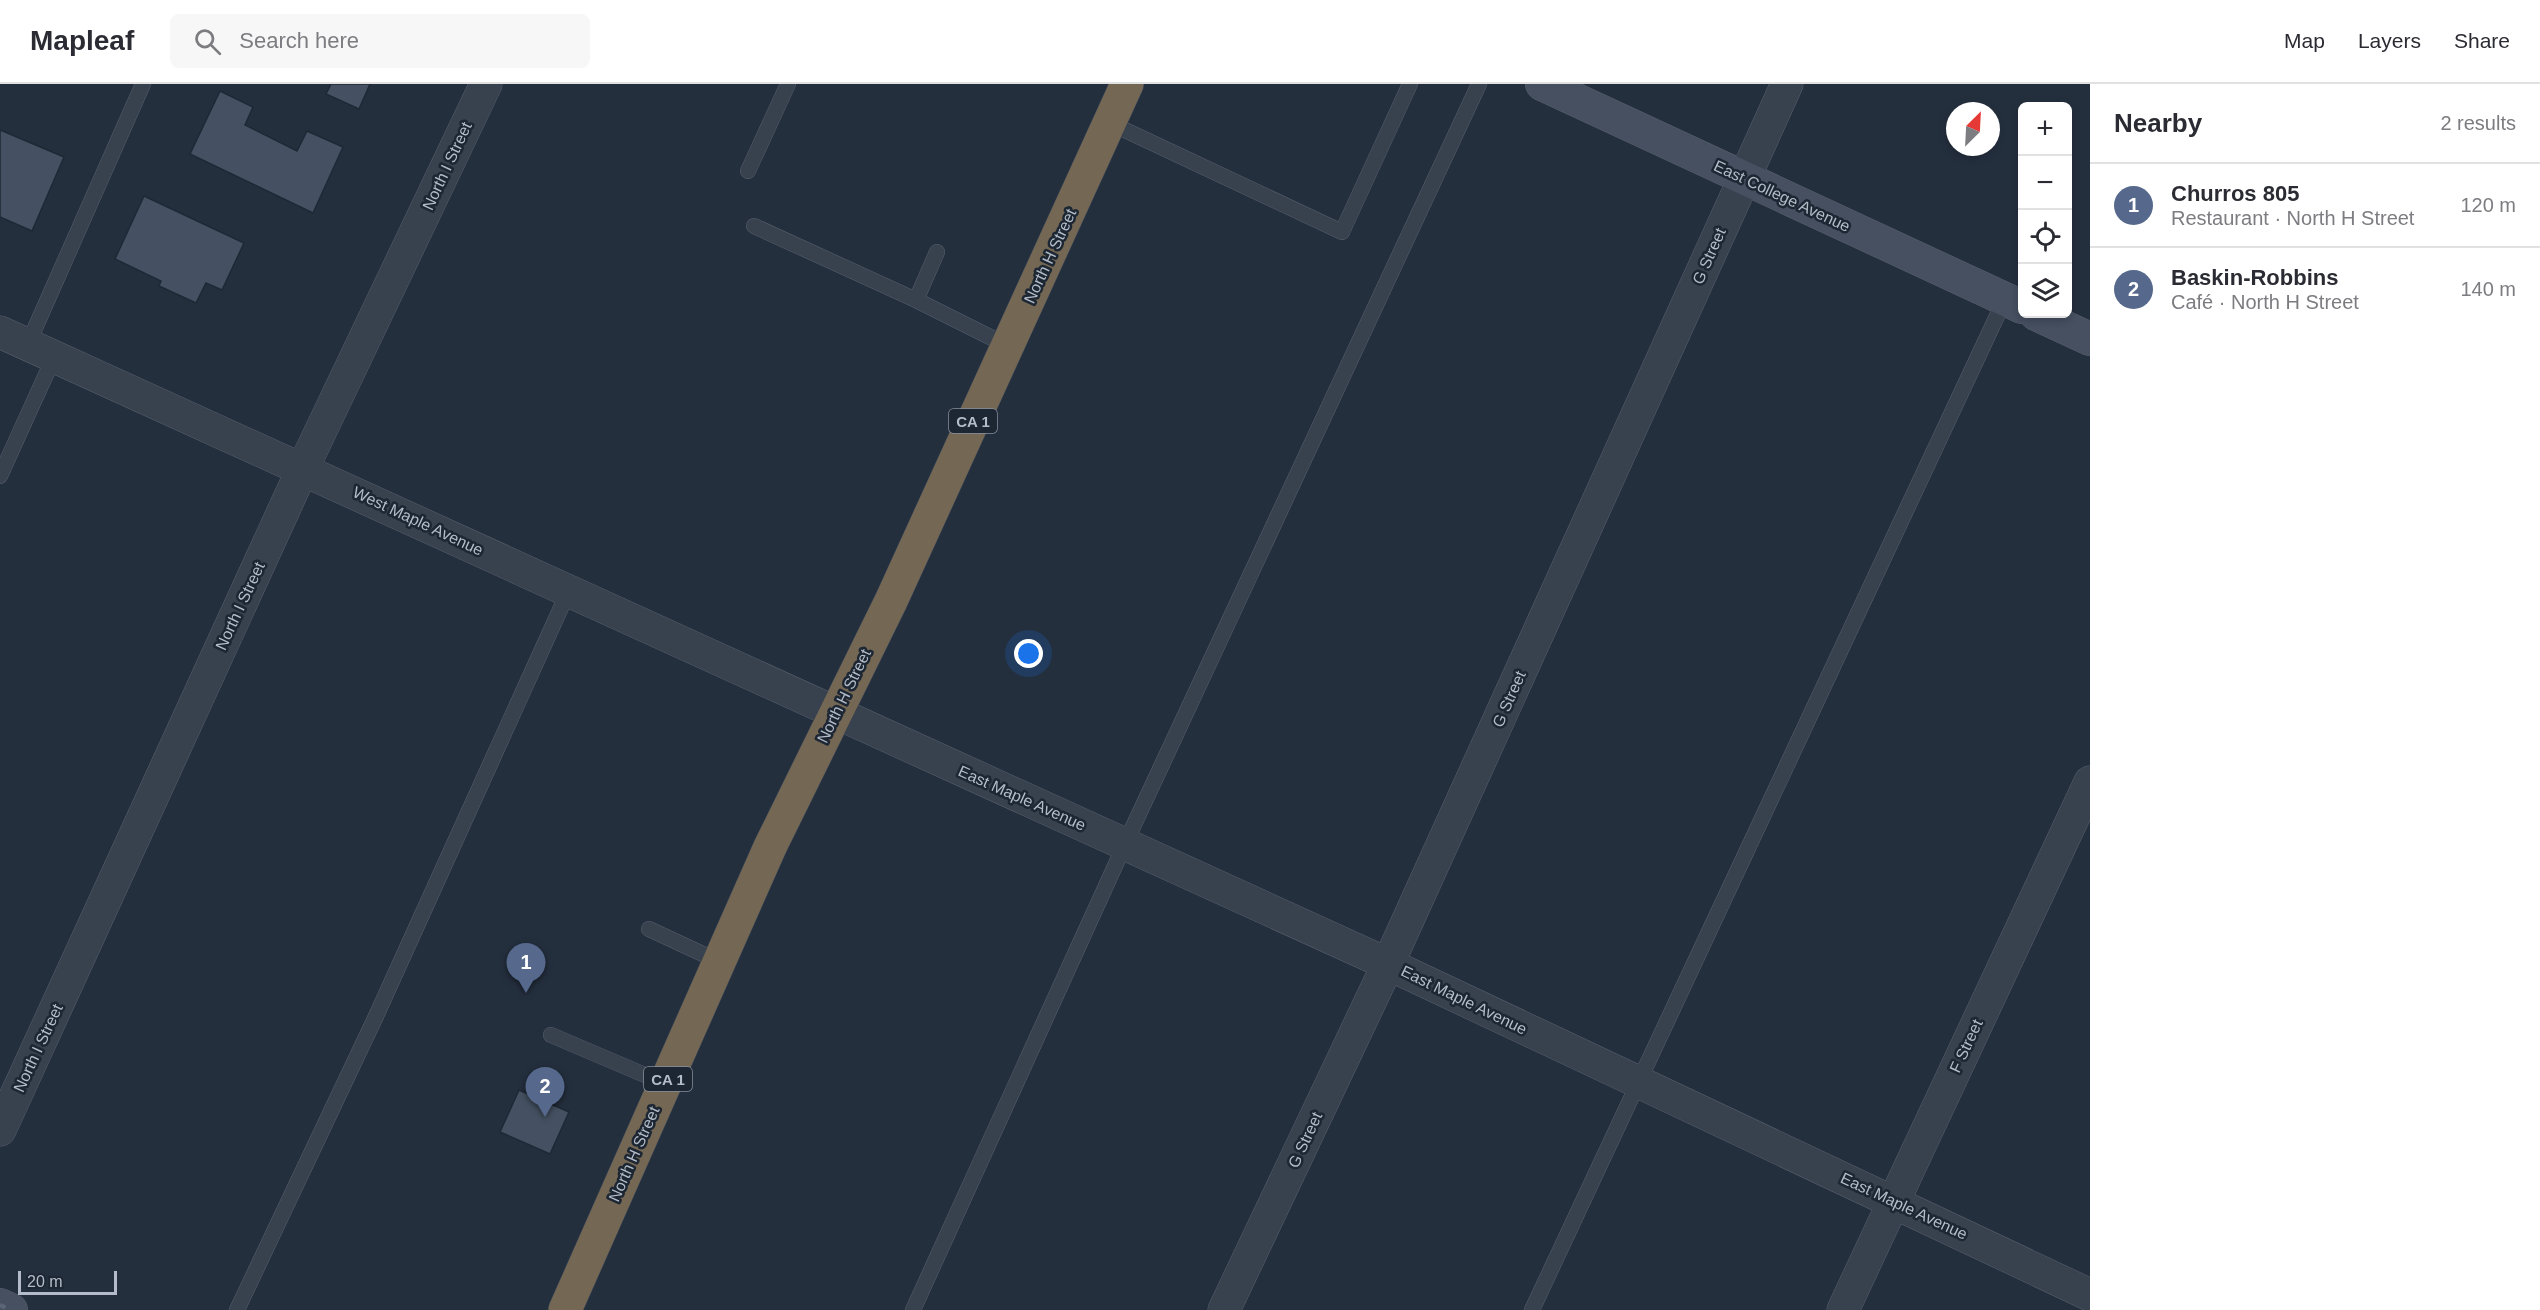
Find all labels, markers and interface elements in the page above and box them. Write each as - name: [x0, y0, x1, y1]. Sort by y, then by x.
- search box: [170, 14, 590, 68]
- text: Mapleaf: [30, 25, 134, 56]
- icon: search: [191, 25, 224, 58]
- text: Search here: [239, 28, 359, 53]
- text: Map: [2284, 29, 2325, 52]
- text: Layers: [2358, 29, 2421, 52]
- text: Share: [2454, 29, 2510, 52]
- north arrow: [1946, 102, 2000, 156]
- map controls: [2018, 102, 2072, 318]
- button: +: [2018, 102, 2072, 156]
- text: Nearby: [2114, 108, 2202, 138]
- text: 2 results: [2440, 112, 2516, 134]
- street label: North I Street: [419, 119, 475, 213]
- button: −: [2018, 156, 2072, 210]
- street label: East College Avenue: [1711, 157, 1853, 235]
- text: Churros 805: [2171, 181, 2299, 206]
- text: 1: [2128, 194, 2139, 216]
- text: 120 m: [2460, 194, 2516, 216]
- street label: North H Street: [1021, 206, 1080, 306]
- text: Restaurant · North H Street: [2171, 207, 2414, 229]
- button: locate: [2018, 210, 2072, 264]
- street label: G Street: [1689, 225, 1729, 287]
- button: layers: [2018, 264, 2072, 318]
- text: Baskin-Robbins: [2171, 265, 2338, 290]
- text: 2: [2128, 278, 2139, 300]
- text: 140 m: [2460, 278, 2516, 300]
- text: Café · North H Street: [2171, 291, 2359, 313]
- road number: CA 1: [949, 409, 997, 433]
- street label: West Maple Avenue: [350, 483, 486, 559]
- street label: North I Street: [212, 559, 268, 653]
- your location: [1014, 639, 1043, 668]
- street label: North H Street: [814, 646, 874, 746]
- street label: G Street: [1489, 668, 1529, 730]
- street label: East Maple Avenue: [956, 762, 1088, 834]
- pin: 1: [506, 944, 546, 993]
- street label: East Maple Avenue: [1398, 962, 1530, 1038]
- street label: North I Street: [10, 1001, 66, 1095]
- street label: F Street: [1946, 1016, 1986, 1075]
- road number: CA 1: [644, 1067, 692, 1091]
- pin: 2: [526, 1068, 564, 1117]
- street label: North H Street: [605, 1103, 663, 1204]
- street label: G Street: [1285, 1109, 1326, 1171]
- street label: East Maple Avenue: [1838, 1169, 1970, 1243]
- scale bar: [18, 1268, 117, 1296]
- text: 20 m: [27, 1273, 63, 1290]

